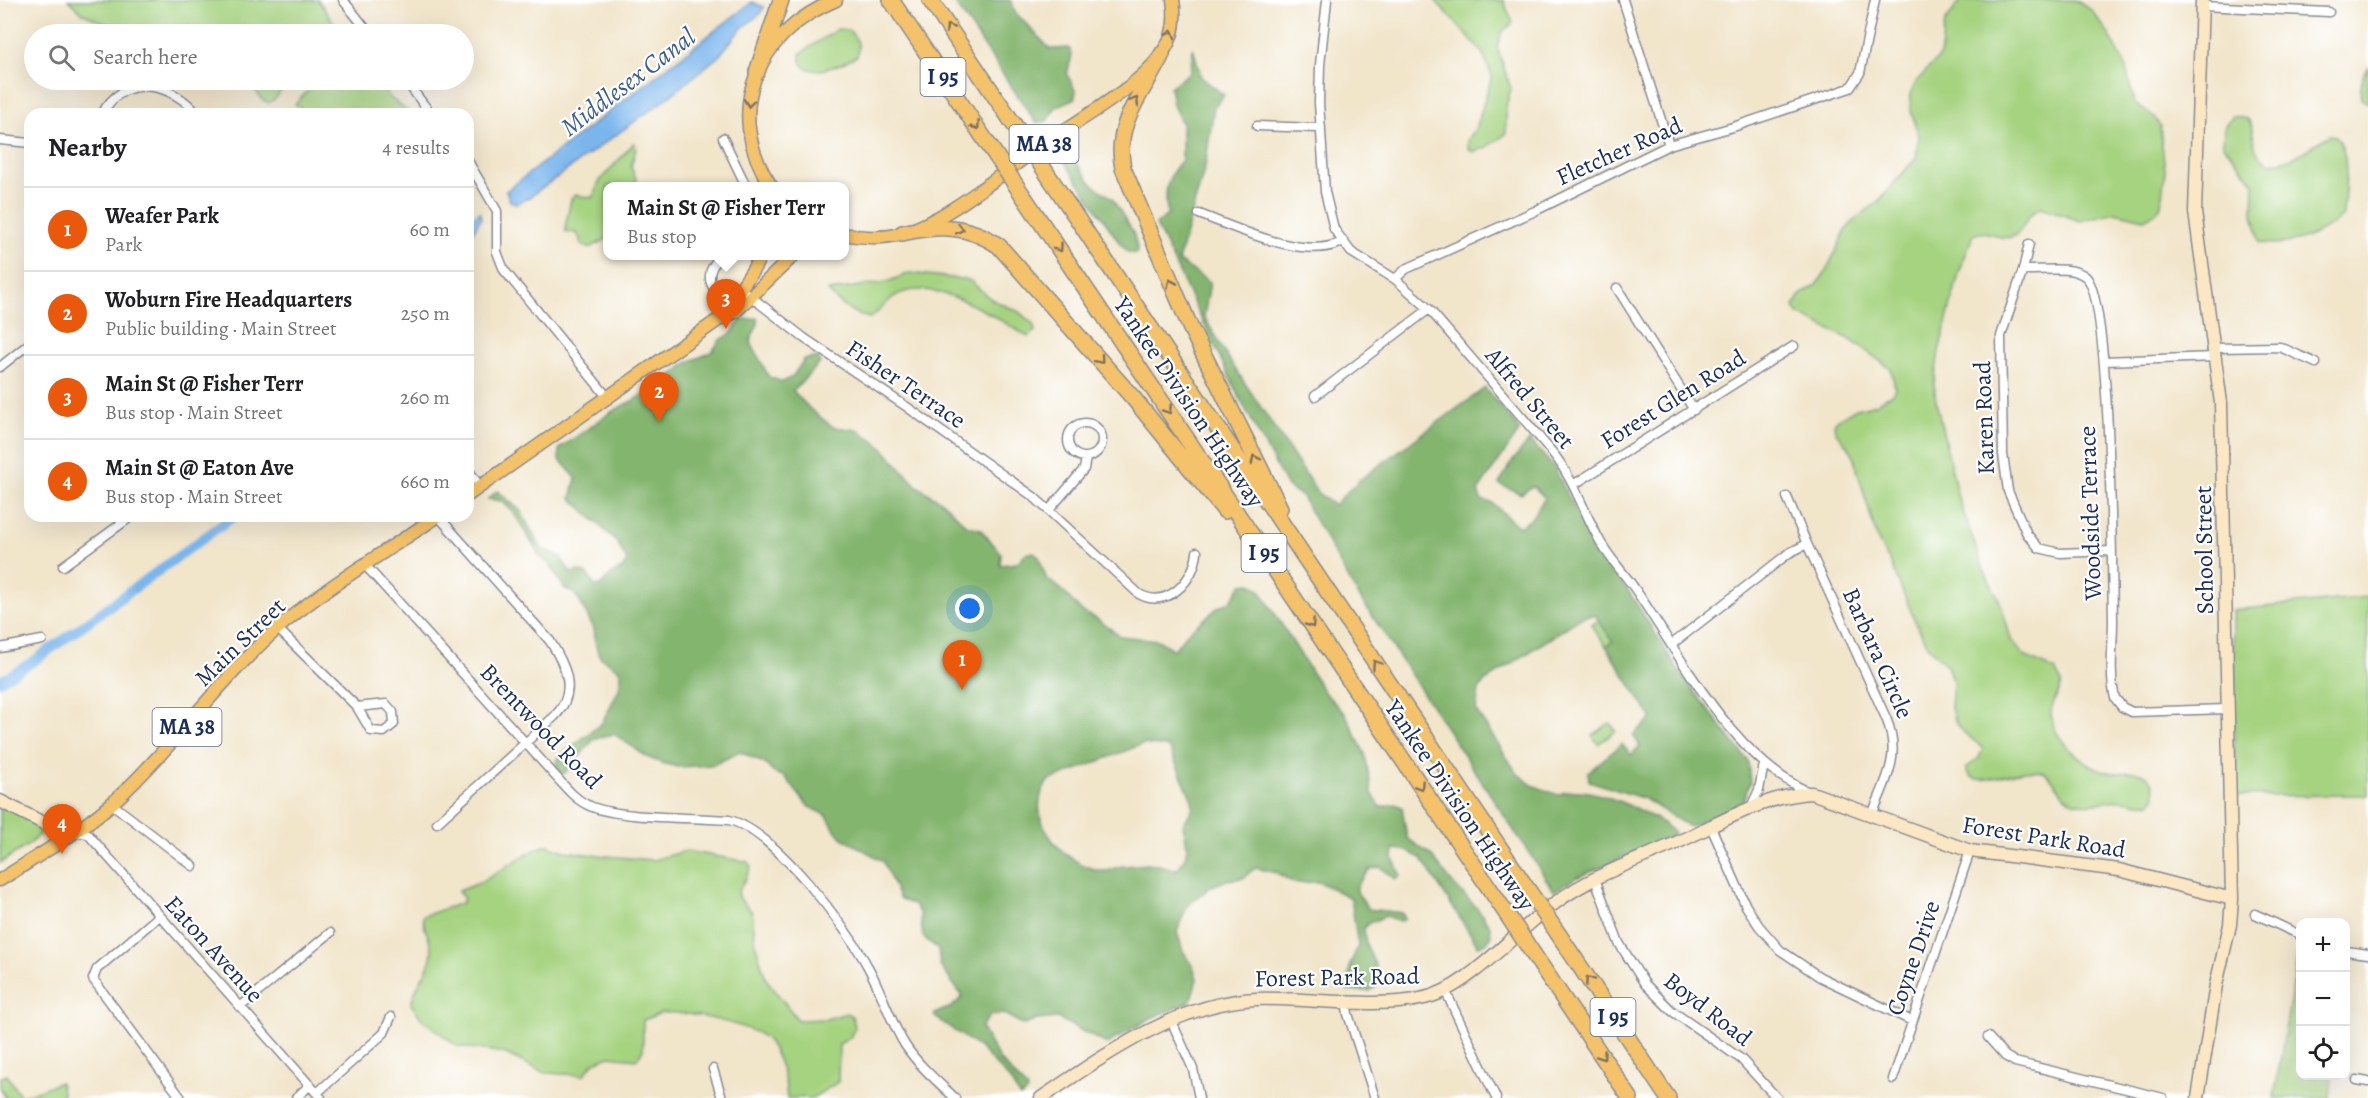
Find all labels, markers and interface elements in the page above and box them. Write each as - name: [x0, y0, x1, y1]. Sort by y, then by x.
- water label: Middlesex Canal: [553, 19, 703, 144]
- search box: [24, 24, 474, 90]
- one-way arrow: [945, 24, 956, 35]
- one-way arrow: [1164, 29, 1176, 40]
- icon: search: [45, 41, 78, 74]
- text: Search here: [93, 42, 198, 72]
- road number: I 95: [920, 58, 966, 96]
- one-way arrow: [1127, 97, 1139, 107]
- one-way arrow: [743, 98, 756, 108]
- street label: Fletcher Road: [1551, 109, 1687, 193]
- one-way arrow: [969, 120, 980, 131]
- road number: MA 38: [1010, 125, 1078, 163]
- text: Nearby: [48, 130, 127, 165]
- text: 4 results: [382, 134, 450, 161]
- popup: [603, 182, 849, 260]
- text: Main St @ Fisher Terr: [627, 193, 825, 223]
- text: Weafer Park: [105, 201, 219, 231]
- text: 1: [64, 216, 71, 243]
- text: 60 m: [410, 216, 450, 243]
- one-way arrow: [955, 222, 965, 235]
- text: Bus stop: [627, 223, 697, 250]
- text: Park: [105, 231, 143, 258]
- one-way arrow: [1051, 242, 1062, 253]
- one-way arrow: [1166, 278, 1178, 289]
- pin: 3: [706, 280, 746, 329]
- text: Woburn Fire Headquarters: [105, 285, 352, 315]
- street label: Yankee Division Highway: [1106, 289, 1272, 514]
- text: 2: [63, 300, 72, 327]
- text: 250 m: [401, 300, 450, 327]
- text: Public building · Main Street: [105, 315, 337, 342]
- street label: Fisher Terrace: [840, 332, 972, 436]
- street label: Alfred Street: [1477, 340, 1582, 456]
- street label: Forest Glen Road: [1594, 342, 1752, 456]
- one-way arrow: [1092, 353, 1103, 364]
- street label: Karen Road: [1966, 361, 2002, 475]
- text: Main St @ Fisher Terr: [105, 369, 304, 399]
- pin: 2: [640, 372, 678, 422]
- text: 3: [63, 384, 72, 411]
- text: 260 m: [400, 384, 450, 411]
- text: Bus stop · Main Street: [105, 399, 283, 426]
- one-way arrow: [1160, 404, 1172, 414]
- street label: Woodside Terrace: [2071, 425, 2109, 602]
- text: Main St @ Eaton Ave: [105, 453, 294, 483]
- one-way arrow: [1251, 455, 1262, 465]
- text: 4: [63, 468, 72, 495]
- text: 660 m: [400, 468, 450, 495]
- text: Bus stop · Main Street: [105, 483, 283, 510]
- street label: School Street: [2187, 485, 2221, 615]
- road number: I 95: [1242, 534, 1286, 572]
- street label: Barbara Circle: [1835, 583, 1921, 723]
- street label: Main Street: [188, 591, 293, 693]
- your location: [955, 594, 984, 623]
- one-way arrow: [1304, 618, 1315, 629]
- pin: 1: [942, 640, 982, 690]
- street label: Brentwood Road: [473, 656, 609, 796]
- one-way arrow: [1372, 660, 1383, 671]
- street label: Yankee Division Highway: [1377, 692, 1543, 917]
- road number: MA 38: [152, 708, 222, 746]
- one-way arrow: [1413, 779, 1424, 790]
- pin: 4: [42, 804, 82, 854]
- street label: Forest Park Road: [1960, 808, 2128, 866]
- street label: Eaton Avenue: [157, 888, 271, 1010]
- street label: Coyne Drive: [1878, 896, 1948, 1020]
- map controls: [2296, 918, 2350, 1080]
- button: +: [2296, 918, 2350, 972]
- street label: Forest Park Road: [1254, 960, 1420, 994]
- street label: Boyd Road: [1657, 965, 1759, 1054]
- button: −: [2296, 972, 2350, 1026]
- one-way arrow: [1585, 975, 1596, 986]
- road number: I 95: [1590, 998, 1636, 1036]
- button: locate: [2296, 1026, 2350, 1080]
- one-way arrow: [1595, 1049, 1606, 1060]

